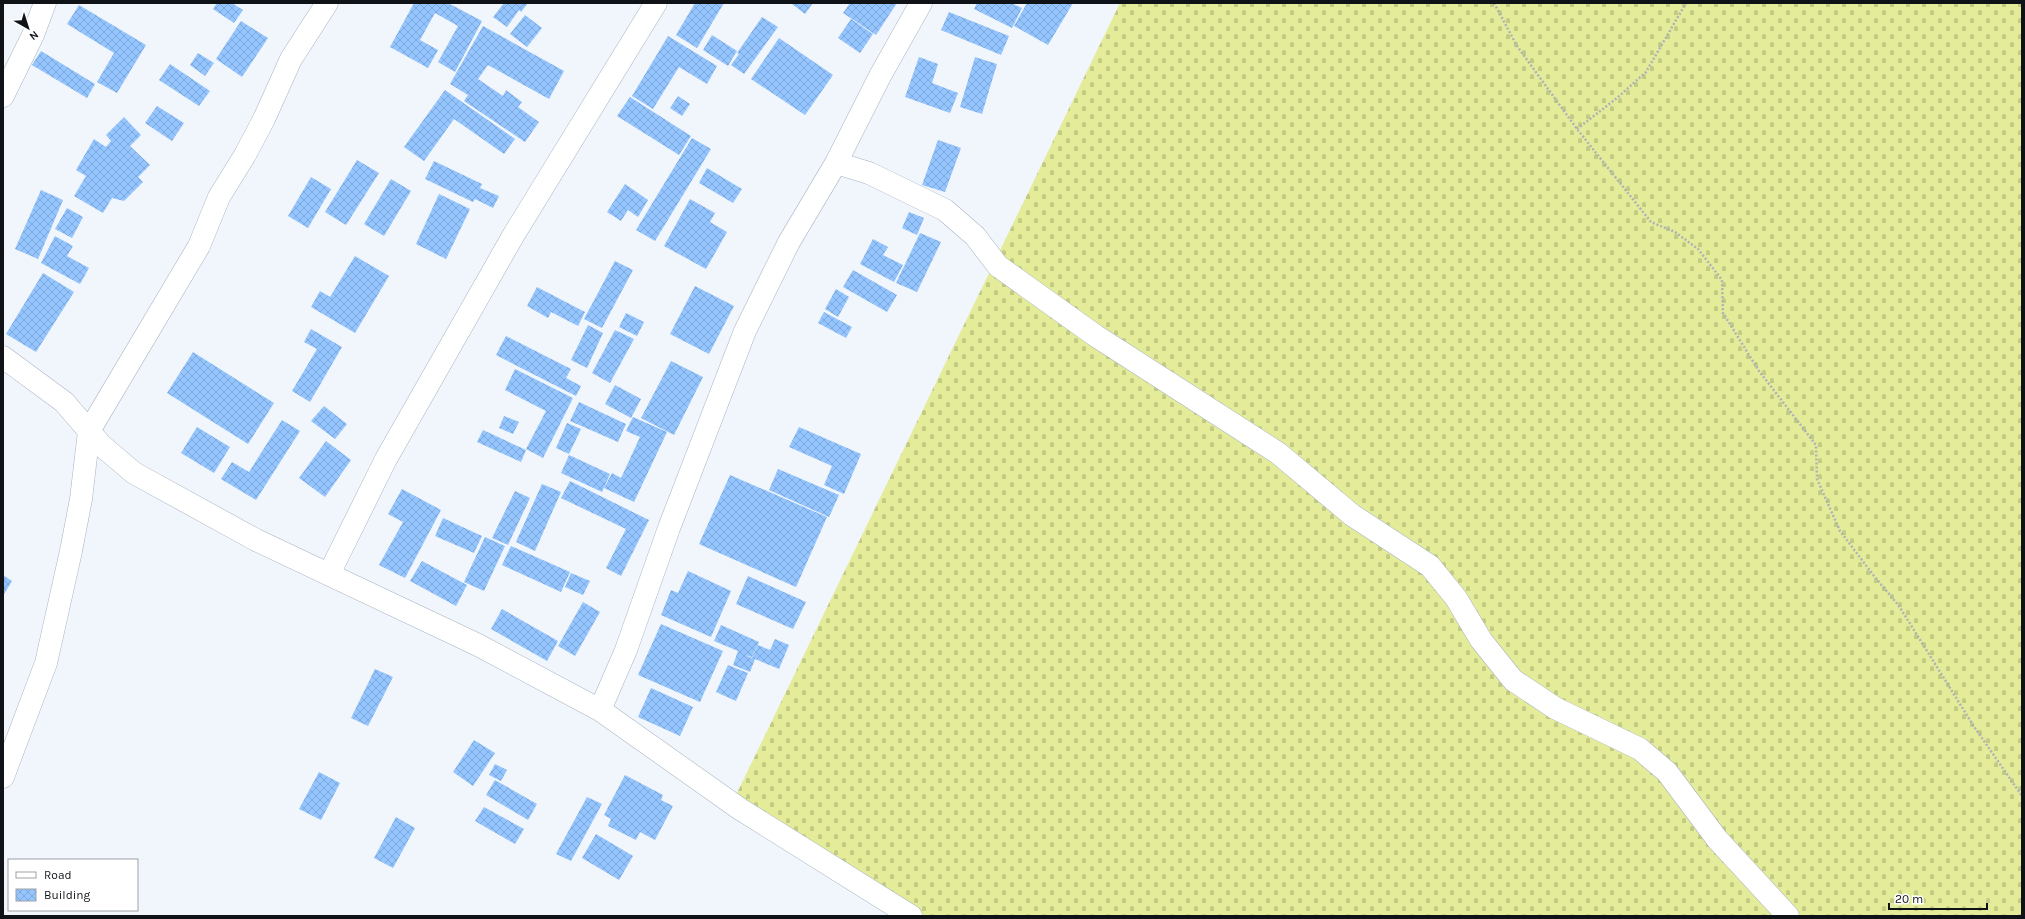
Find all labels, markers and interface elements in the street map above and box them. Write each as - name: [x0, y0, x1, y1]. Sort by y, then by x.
- north arrow: [8, 8, 48, 48]
- text: N: [27, 28, 41, 43]
- legend: [8, 859, 138, 911]
- text: Road: [44, 868, 72, 882]
- scale bar: [1889, 885, 1987, 911]
- text: Building: [44, 888, 91, 902]
- text: 20 m: [1895, 892, 1923, 906]

